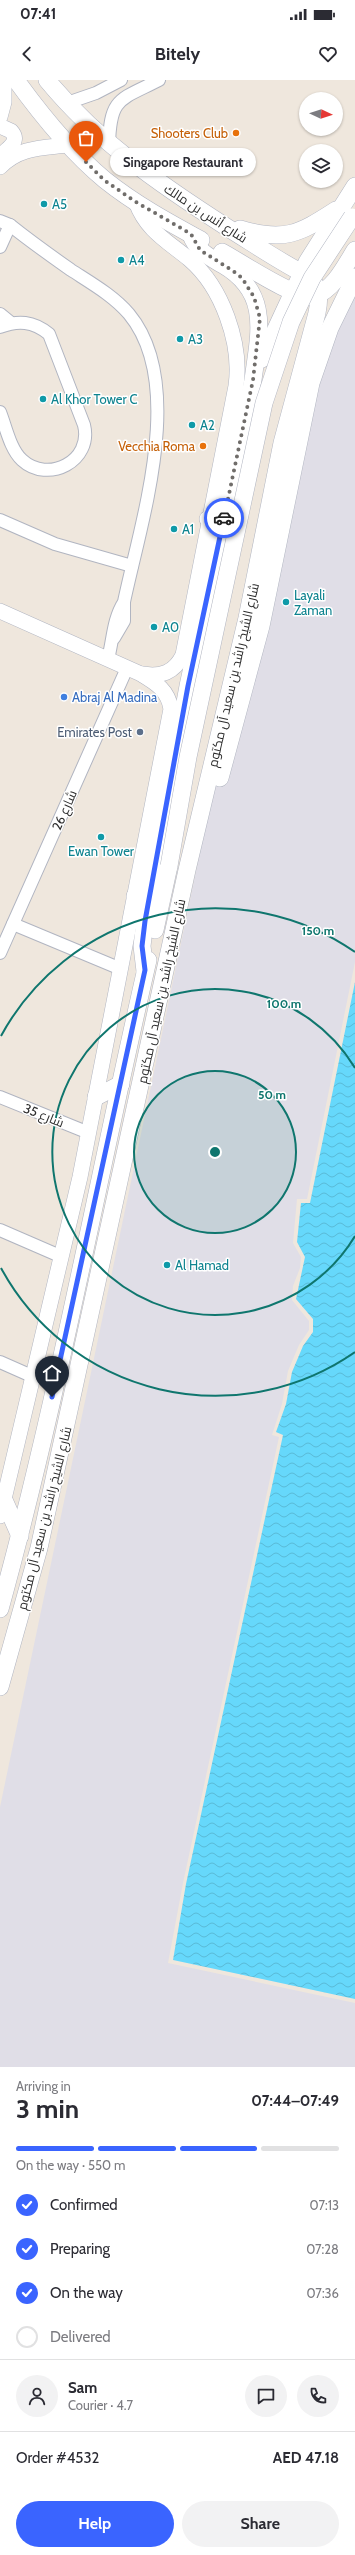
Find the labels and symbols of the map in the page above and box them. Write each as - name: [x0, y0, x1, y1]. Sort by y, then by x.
- north arrow: [299, 92, 343, 136]
- pin: [69, 121, 103, 162]
- place label: Shooters Club: [151, 125, 228, 141]
- marker: Shooters Club: [231, 128, 241, 138]
- callout: Singapore Restaurant: [110, 148, 256, 176]
- street label: شارع أنس بن مالك: [161, 180, 251, 247]
- place label: A5: [52, 196, 67, 212]
- marker: A5: [39, 199, 49, 209]
- place label: A4: [129, 252, 145, 268]
- marker: A4: [116, 255, 126, 265]
- place label: A3: [188, 331, 203, 347]
- marker: A3: [175, 334, 185, 344]
- place label: Al Khor Tower C: [51, 391, 138, 407]
- marker: Al Khor Tower C: [38, 394, 48, 404]
- place label: A2: [200, 417, 215, 433]
- marker: A2: [187, 420, 197, 430]
- place label: Vecchia Roma: [118, 438, 196, 454]
- marker: Vecchia Roma: [198, 441, 208, 451]
- courier: [204, 498, 244, 538]
- place label: A1: [182, 521, 194, 537]
- marker: A1: [169, 524, 179, 534]
- street label: شارع الشيخ راشد بن سعيد آل مكتوم: [204, 581, 264, 769]
- place label: Layali Zaman: [294, 587, 332, 618]
- marker: Layali Zaman: [281, 597, 291, 607]
- place label: A0: [162, 619, 179, 635]
- marker: A0: [149, 622, 159, 632]
- place label: Abraj Al Madina: [72, 689, 158, 706]
- marker: Abraj Al Madina: [59, 692, 69, 702]
- place label: Emirates Post: [57, 724, 133, 740]
- marker: Emirates Post: [135, 727, 145, 737]
- street label: شارع 26: [48, 787, 81, 833]
- marker: Ewan Tower: [96, 832, 106, 842]
- place label: Ewan Tower: [68, 843, 135, 859]
- street label: شارع الشيخ راشد بن سعيد آل مكتوم: [134, 897, 190, 1085]
- text: 150 m: [302, 923, 334, 938]
- text: 100 m: [267, 996, 301, 1011]
- text: 50 m: [258, 1087, 286, 1102]
- street label: شارع 35: [21, 1100, 67, 1131]
- centre of rings: [208, 1145, 222, 1159]
- place label: Al Hamad: [175, 1257, 229, 1273]
- marker: Al Hamad: [162, 1260, 172, 1270]
- pin: [35, 1356, 69, 1397]
- street label: شارع الشيخ راشد بن سعيد آل مكتوم: [13, 1425, 77, 1612]

